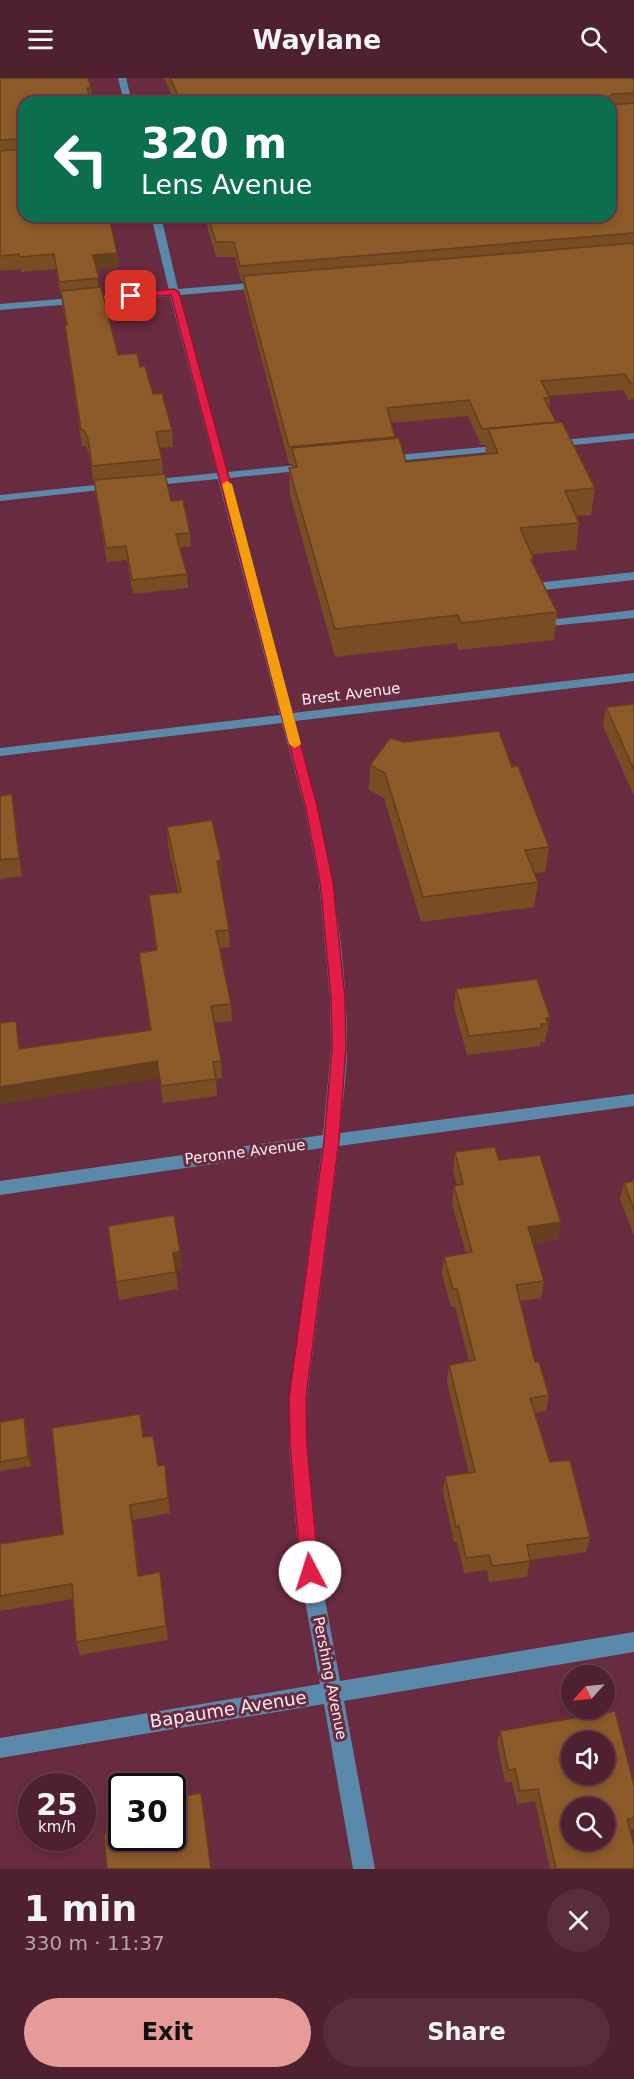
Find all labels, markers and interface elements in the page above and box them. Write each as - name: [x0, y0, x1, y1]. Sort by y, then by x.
- icon: menu: [24, 23, 57, 56]
- icon: search: [577, 23, 610, 56]
- text: Waylane: [253, 24, 381, 55]
- text: 320 m: [141, 119, 287, 168]
- icon: left: [42, 120, 120, 198]
- text: Lens Avenue: [141, 169, 312, 200]
- pin: [105, 270, 156, 321]
- icon: arrive: [114, 279, 147, 312]
- street label: Brest Avenue: [300, 679, 402, 709]
- street label: Peronne Avenue: [184, 1136, 306, 1168]
- position arrow: [278, 1540, 342, 1604]
- street label: Pershing Avenue: [309, 1615, 351, 1741]
- north arrow: [561, 1665, 615, 1719]
- map controls: [561, 1665, 615, 1851]
- street label: Bapaume Avenue: [148, 1686, 308, 1732]
- button: sound: [561, 1731, 615, 1785]
- speed limit sign: 30: [108, 1773, 186, 1851]
- text: 25: [36, 1787, 78, 1822]
- button: search: [561, 1797, 615, 1851]
- text: km/h: [38, 1818, 76, 1836]
- text: 1 min: [24, 1888, 137, 1929]
- button: close: [547, 1889, 610, 1952]
- text: 330 m · 11:37: [24, 1931, 165, 1955]
- button: Exit: [24, 1998, 311, 2067]
- button: Share: [323, 1998, 610, 2067]

